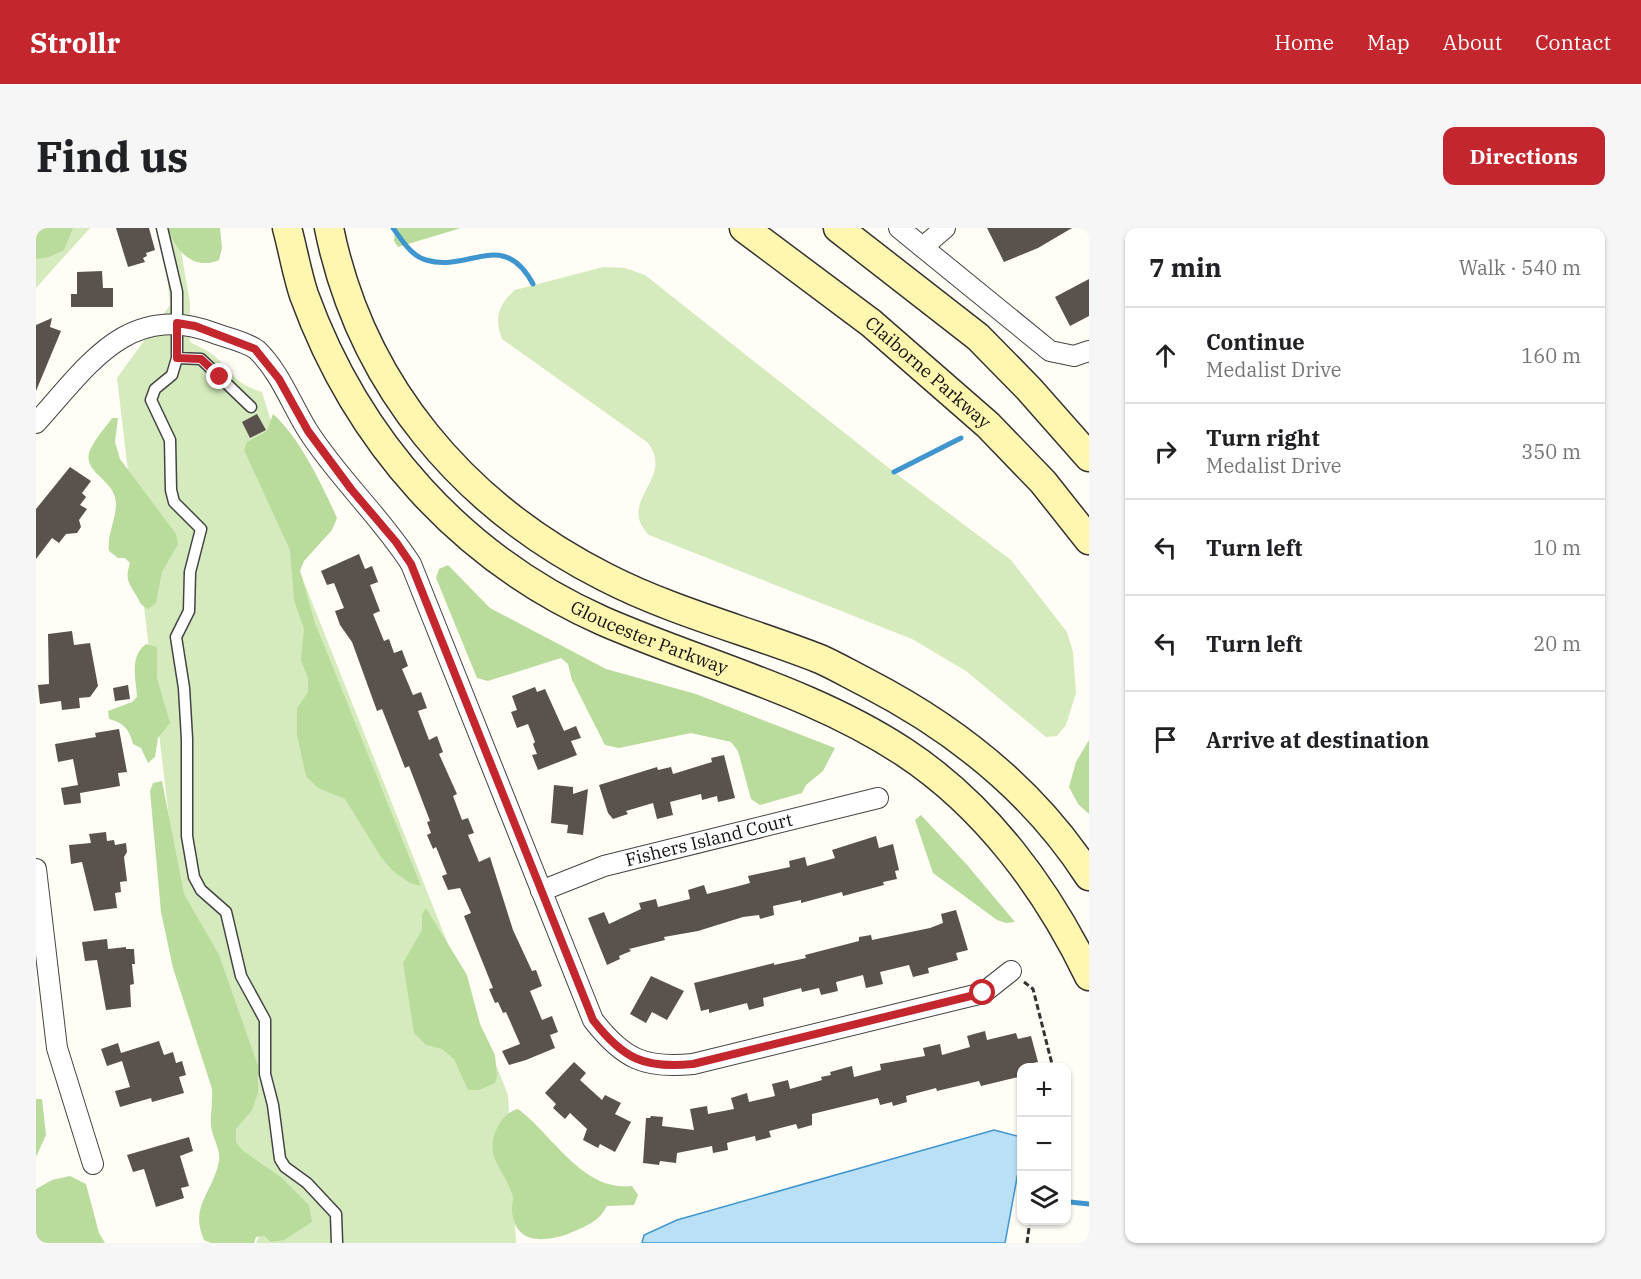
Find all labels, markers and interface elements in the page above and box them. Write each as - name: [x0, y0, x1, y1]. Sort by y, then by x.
- text: Strollr: [30, 24, 120, 61]
- text: Home: [1274, 28, 1334, 56]
- text: Map: [1367, 28, 1410, 56]
- text: About: [1443, 28, 1502, 56]
- text: Contact: [1535, 28, 1611, 56]
- button: Directions: [1443, 127, 1605, 185]
- text: Find us: [36, 129, 188, 184]
- text: 7 min: [1149, 250, 1222, 284]
- text: Walk · 540 m: [1459, 254, 1581, 281]
- street label: Claiborne Parkway: [860, 311, 996, 433]
- text: Continue: [1206, 327, 1305, 356]
- icon: ahead: [1149, 339, 1182, 372]
- text: 160 m: [1521, 342, 1581, 369]
- text: Medalist Drive: [1206, 356, 1342, 383]
- route end: [206, 363, 232, 389]
- text: Turn right: [1206, 423, 1320, 452]
- icon: right: [1149, 435, 1182, 468]
- text: 350 m: [1521, 438, 1581, 465]
- text: Medalist Drive: [1206, 452, 1342, 479]
- icon: left: [1149, 531, 1182, 564]
- text: Turn left: [1206, 533, 1302, 562]
- text: 10 m: [1533, 534, 1581, 561]
- street label: Gloucester Parkway: [567, 595, 732, 679]
- icon: left: [1149, 627, 1182, 660]
- text: Turn left: [1206, 629, 1302, 658]
- text: 20 m: [1533, 630, 1581, 657]
- icon: arrive: [1149, 723, 1182, 756]
- text: Arrive at destination: [1206, 725, 1429, 754]
- street label: Fishers Island Court: [623, 808, 795, 871]
- route start: [969, 979, 995, 1005]
- map controls: [1017, 1063, 1071, 1225]
- button: +: [1017, 1063, 1071, 1117]
- button: −: [1017, 1117, 1071, 1171]
- button: layers: [1017, 1171, 1071, 1225]

